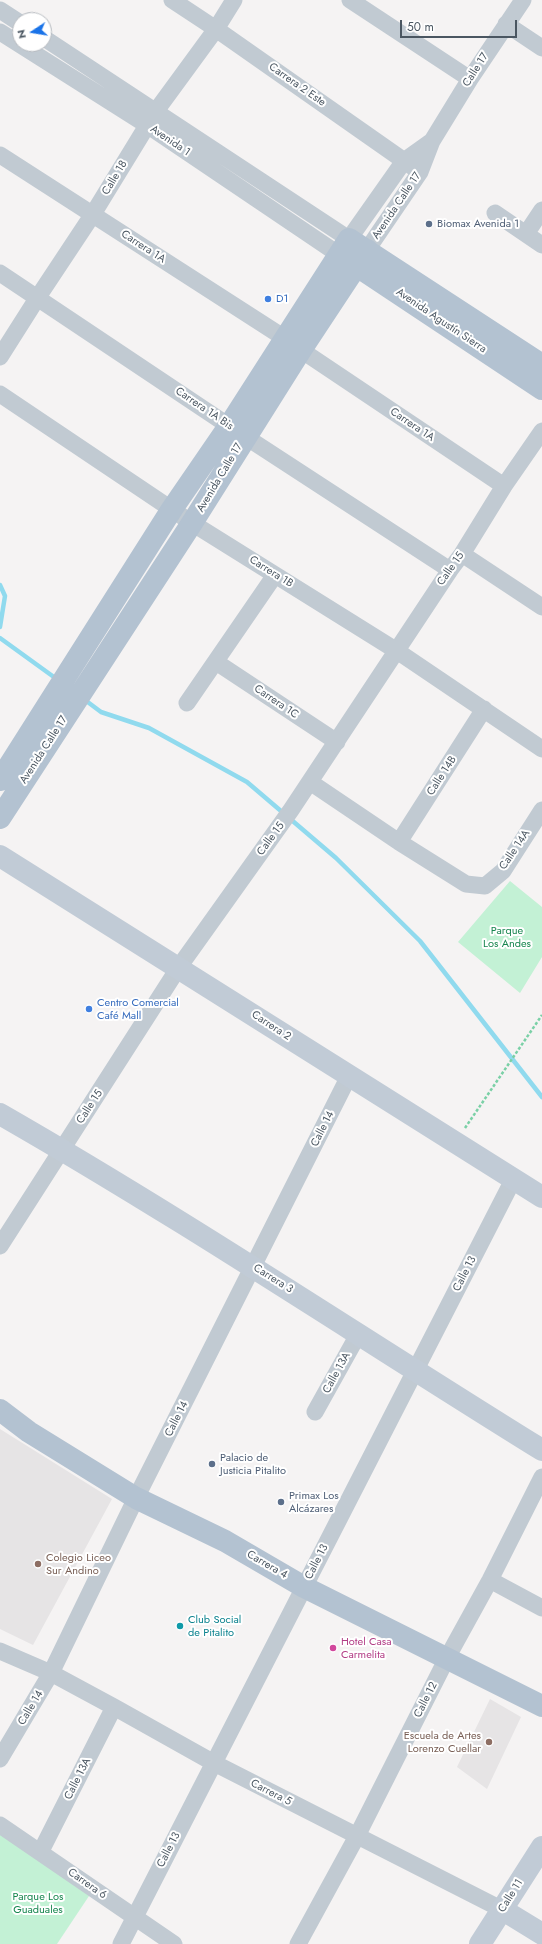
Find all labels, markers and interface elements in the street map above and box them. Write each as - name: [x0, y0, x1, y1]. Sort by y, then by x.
- north arrow: [12, 12, 52, 52]
- scale bar: [402, 12, 519, 38]
- text: 50 m: [407, 18, 434, 36]
- text: N: [13, 28, 30, 40]
- street label: Calle 17: [460, 51, 492, 89]
- street label: Carrera 2 Este: [266, 60, 328, 110]
- street label: Avenida 1: [147, 123, 193, 159]
- street label: Calle 18: [100, 158, 130, 198]
- street label: Avenida Calle 17: [370, 170, 424, 242]
- place label: Biomax Avenida 1: [437, 217, 519, 231]
- marker: Biomax Avenida 1: [424, 219, 434, 229]
- street label: Carrera 1A: [118, 228, 168, 266]
- street label: Avenida Agustín Sierra: [393, 286, 489, 356]
- place label: D1: [276, 292, 288, 306]
- marker: D1: [263, 294, 273, 304]
- street label: Carrera 1A Bis: [172, 385, 236, 433]
- street label: Carrera 1A: [387, 405, 437, 445]
- street label: Avenida Calle 17: [194, 441, 246, 515]
- street label: Calle 15: [435, 550, 467, 588]
- street label: Carrera 1B: [247, 553, 295, 591]
- street label: Carrera 1C: [251, 682, 301, 722]
- street label: Avenida Calle 17: [17, 714, 71, 786]
- street label: Calle 14B: [424, 754, 460, 798]
- street label: Calle 15: [254, 820, 288, 858]
- street label: Calle 14A: [497, 827, 533, 873]
- park label: Parque Los Andes: [483, 924, 531, 950]
- place label: Centro Comercial Café Mall: [97, 996, 179, 1022]
- marker: Centro Comercial Café Mall: [84, 1004, 94, 1014]
- street label: Carrera 2: [249, 1008, 293, 1044]
- street label: Calle 15: [74, 1087, 106, 1127]
- street label: Calle 14: [308, 1109, 338, 1149]
- street label: Calle 13: [451, 1254, 479, 1294]
- street label: Carrera 3: [251, 1262, 295, 1296]
- street label: Calle 13A: [320, 1350, 354, 1396]
- street label: Calle 14: [162, 1399, 192, 1439]
- place label: Palacio de Justicia Pitalito: [220, 1451, 286, 1477]
- marker: Palacio de Justicia Pitalito: [207, 1459, 217, 1469]
- place label: Primax Los Alcázares: [289, 1489, 339, 1515]
- marker: Primax Los Alcázares: [276, 1497, 286, 1507]
- street label: Calle 13: [303, 1542, 331, 1582]
- street label: Carrera 4: [244, 1548, 290, 1582]
- place label: Colegio Liceo Sur Andino: [46, 1551, 111, 1577]
- marker: Colegio Liceo Sur Andino: [33, 1559, 43, 1569]
- place label: Club Social de Pitalito: [188, 1613, 241, 1639]
- marker: Club Social de Pitalito: [175, 1621, 185, 1631]
- place label: Hotel Casa Carmelita: [341, 1635, 392, 1661]
- marker: Hotel Casa Carmelita: [328, 1643, 338, 1653]
- street label: Calle 12: [411, 1680, 441, 1720]
- street label: Calle 14: [16, 1688, 46, 1728]
- place label: Escuela de Artes Lorenzo Cuellar: [404, 1729, 481, 1755]
- marker: Escuela de Artes Lorenzo Cuellar: [484, 1737, 494, 1747]
- street label: Calle 13A: [62, 1756, 94, 1802]
- street label: Carrera 5: [248, 1777, 294, 1809]
- street label: Calle 13: [155, 1830, 183, 1870]
- street label: Carrera 6: [65, 1866, 109, 1902]
- street label: Calle 11: [496, 1877, 526, 1915]
- park label: Parque Los Guaduales: [13, 1890, 63, 1916]

